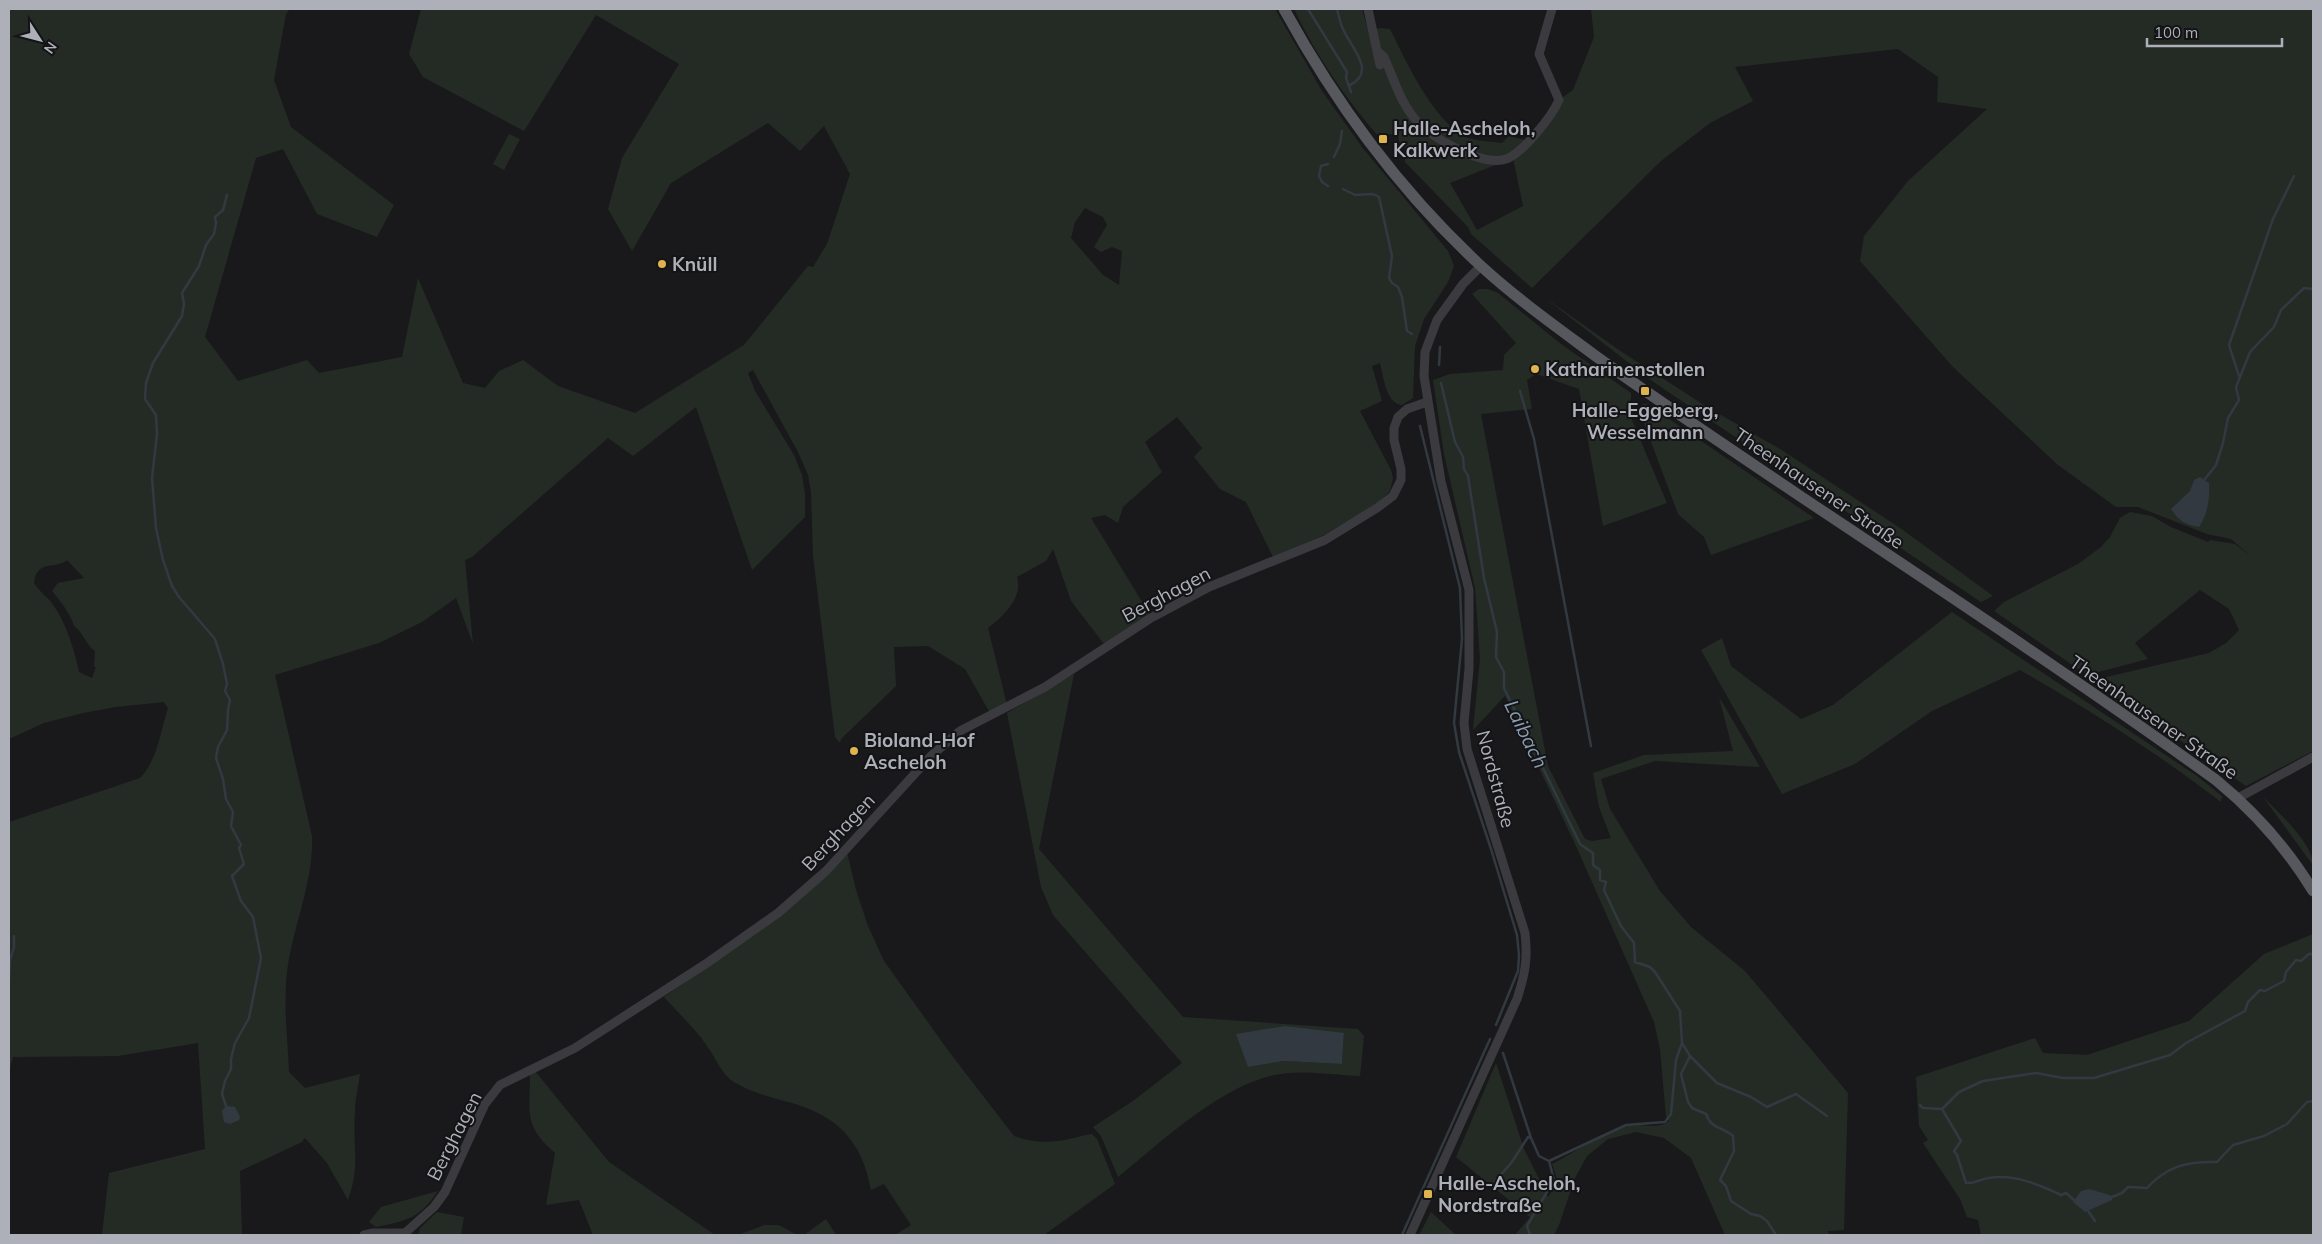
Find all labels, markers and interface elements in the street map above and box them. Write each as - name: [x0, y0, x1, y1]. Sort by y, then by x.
- north arrow: [15, 15, 65, 65]
- scale bar: [2147, 15, 2282, 47]
- text: 100 m: [2154, 23, 2198, 42]
- text: N: [40, 38, 61, 57]
- place label: Halle-Ascheloh, Kalkwerk: [1393, 116, 1535, 162]
- marker: Halle-Ascheloh, Kalkwerk: [1377, 133, 1389, 145]
- place label: Knüll: [672, 252, 717, 276]
- marker: Knüll: [656, 258, 668, 270]
- place label: Katharinenstollen: [1545, 357, 1705, 381]
- marker: Katharinenstollen: [1529, 363, 1541, 375]
- marker: Halle-Eggeberg, Wesselmann: [1639, 385, 1651, 397]
- place label: Halle-Eggeberg, Wesselmann: [1572, 398, 1718, 444]
- street label: Theenhausener Straße: [1729, 422, 1909, 554]
- street label: Berghagen: [1118, 561, 1214, 627]
- street label: Theenhausener Straße: [2065, 650, 2243, 784]
- water label: Laibach: [1499, 695, 1554, 772]
- place label: Bioland-Hof Ascheloh: [864, 728, 975, 774]
- street label: Nordstraße: [1471, 728, 1521, 830]
- marker: Bioland-Hof Ascheloh: [848, 745, 860, 757]
- street label: Berghagen: [796, 788, 880, 876]
- street label: Berghagen: [421, 1087, 487, 1185]
- place label: Halle-Ascheloh, Nordstraße: [1438, 1171, 1580, 1217]
- marker: Halle-Ascheloh, Nordstraße: [1422, 1188, 1434, 1200]

